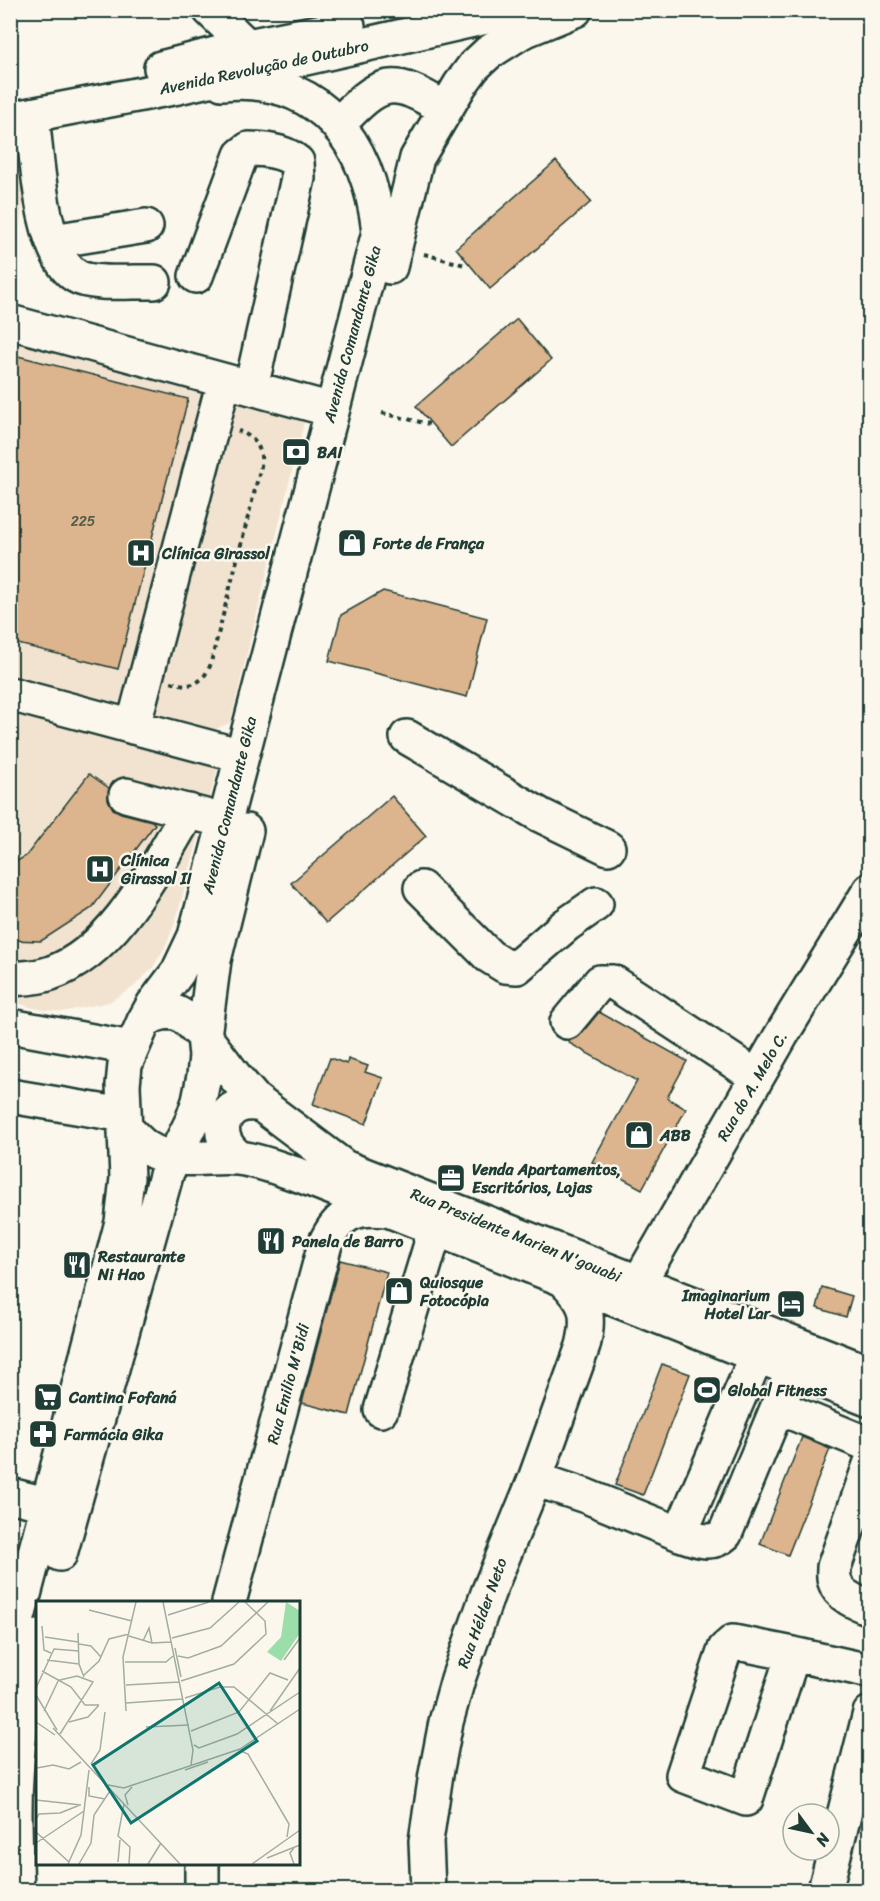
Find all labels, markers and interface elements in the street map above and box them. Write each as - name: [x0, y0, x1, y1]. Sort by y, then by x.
- street label: Avenida Revolução de Outubro: [156, 31, 371, 104]
- street label: Avenida Comandante Gika: [314, 242, 390, 427]
- bank icon: BAI: [280, 436, 312, 468]
- place label: BAI: [317, 438, 344, 467]
- house number: 225: [71, 509, 96, 534]
- shop icon: Forte de França: [336, 527, 368, 559]
- place label: Forte de França: [372, 529, 485, 558]
- hospital icon: Clínica Girassol: [125, 537, 157, 569]
- place label: Clínica Girassol: [161, 539, 271, 568]
- street label: Avenida Comandante Gika: [193, 713, 265, 898]
- place label: Clínica Girassol II: [120, 846, 193, 893]
- hospital icon: Clínica Girassol II: [84, 853, 116, 885]
- street label: Rua do A. Melo C.: [709, 1025, 795, 1147]
- shop icon: ABB: [623, 1119, 655, 1151]
- place label: ABB: [659, 1121, 692, 1150]
- place label: Venda Apartamentos, Escritórios, Lojas: [472, 1155, 621, 1202]
- office icon: Venda Apartamentos, Escritórios, Lojas: [435, 1162, 467, 1194]
- street label: Rua Presidente Marien N'gouabi: [406, 1179, 627, 1291]
- restaurant icon: Panela de Barro: [255, 1225, 287, 1257]
- place label: Panela de Barro: [292, 1227, 403, 1256]
- place label: Restaurante Ni Hao: [97, 1242, 186, 1289]
- restaurant icon: Restaurante Ni Hao: [61, 1249, 93, 1281]
- place label: Quiosque Fotocópia: [419, 1268, 489, 1315]
- shop icon: Quiosque Fotocópia: [383, 1275, 415, 1307]
- place label: Imaginarium Hotel Lar: [681, 1281, 771, 1328]
- hotel icon: Imaginarium Hotel Lar: [775, 1288, 807, 1320]
- street label: Rua Emilio M'Bidi: [258, 1320, 318, 1448]
- sports icon: Global Fitness: [691, 1374, 723, 1406]
- place label: Global Fitness: [727, 1376, 827, 1405]
- supermarket icon: Cantina Fofaná: [32, 1381, 64, 1413]
- place label: Cantina Fofaná: [68, 1383, 177, 1412]
- pharmacy icon: Farmácia Gika: [27, 1418, 59, 1450]
- place label: Farmácia Gika: [63, 1420, 164, 1449]
- street label: Rua Hélder Neto: [449, 1554, 515, 1672]
- inset map: [36, 1601, 300, 1865]
- north arrow: [781, 1802, 841, 1862]
- text: N: [807, 1827, 839, 1853]

